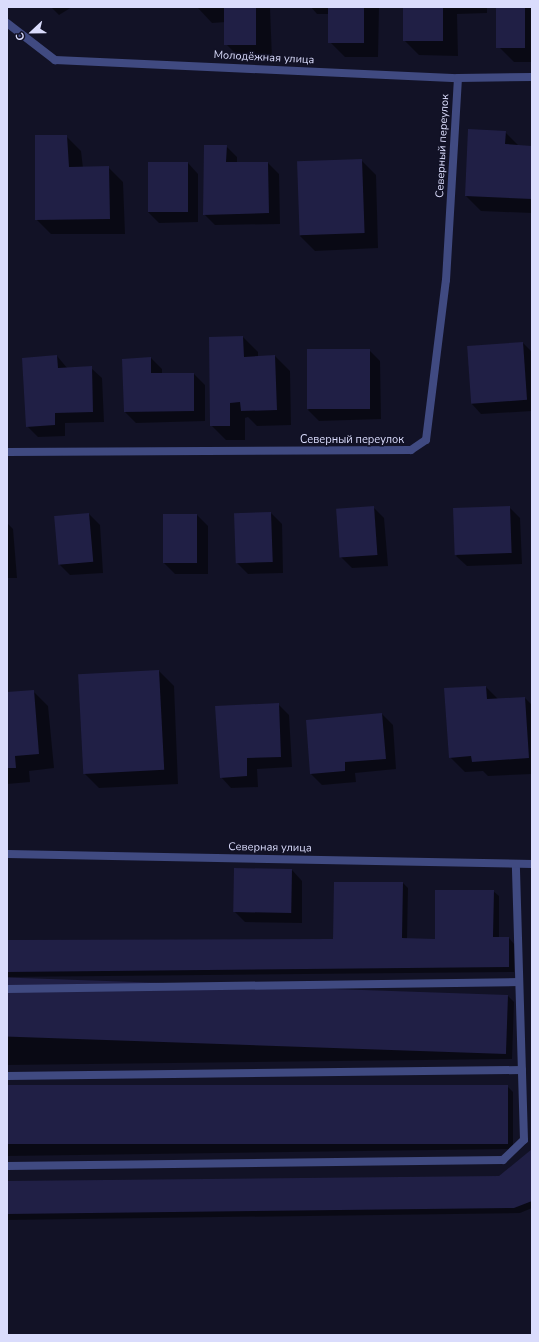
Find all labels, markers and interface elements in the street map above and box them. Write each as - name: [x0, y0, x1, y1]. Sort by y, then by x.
- north arrow: [12, 12, 52, 52]
- text: С: [12, 30, 29, 43]
- street label: Молодёжная улица: [213, 49, 315, 67]
- street label: Северный переулок: [434, 94, 452, 198]
- street label: Северный переулок: [300, 433, 404, 447]
- street label: Северная улица: [228, 841, 312, 855]

